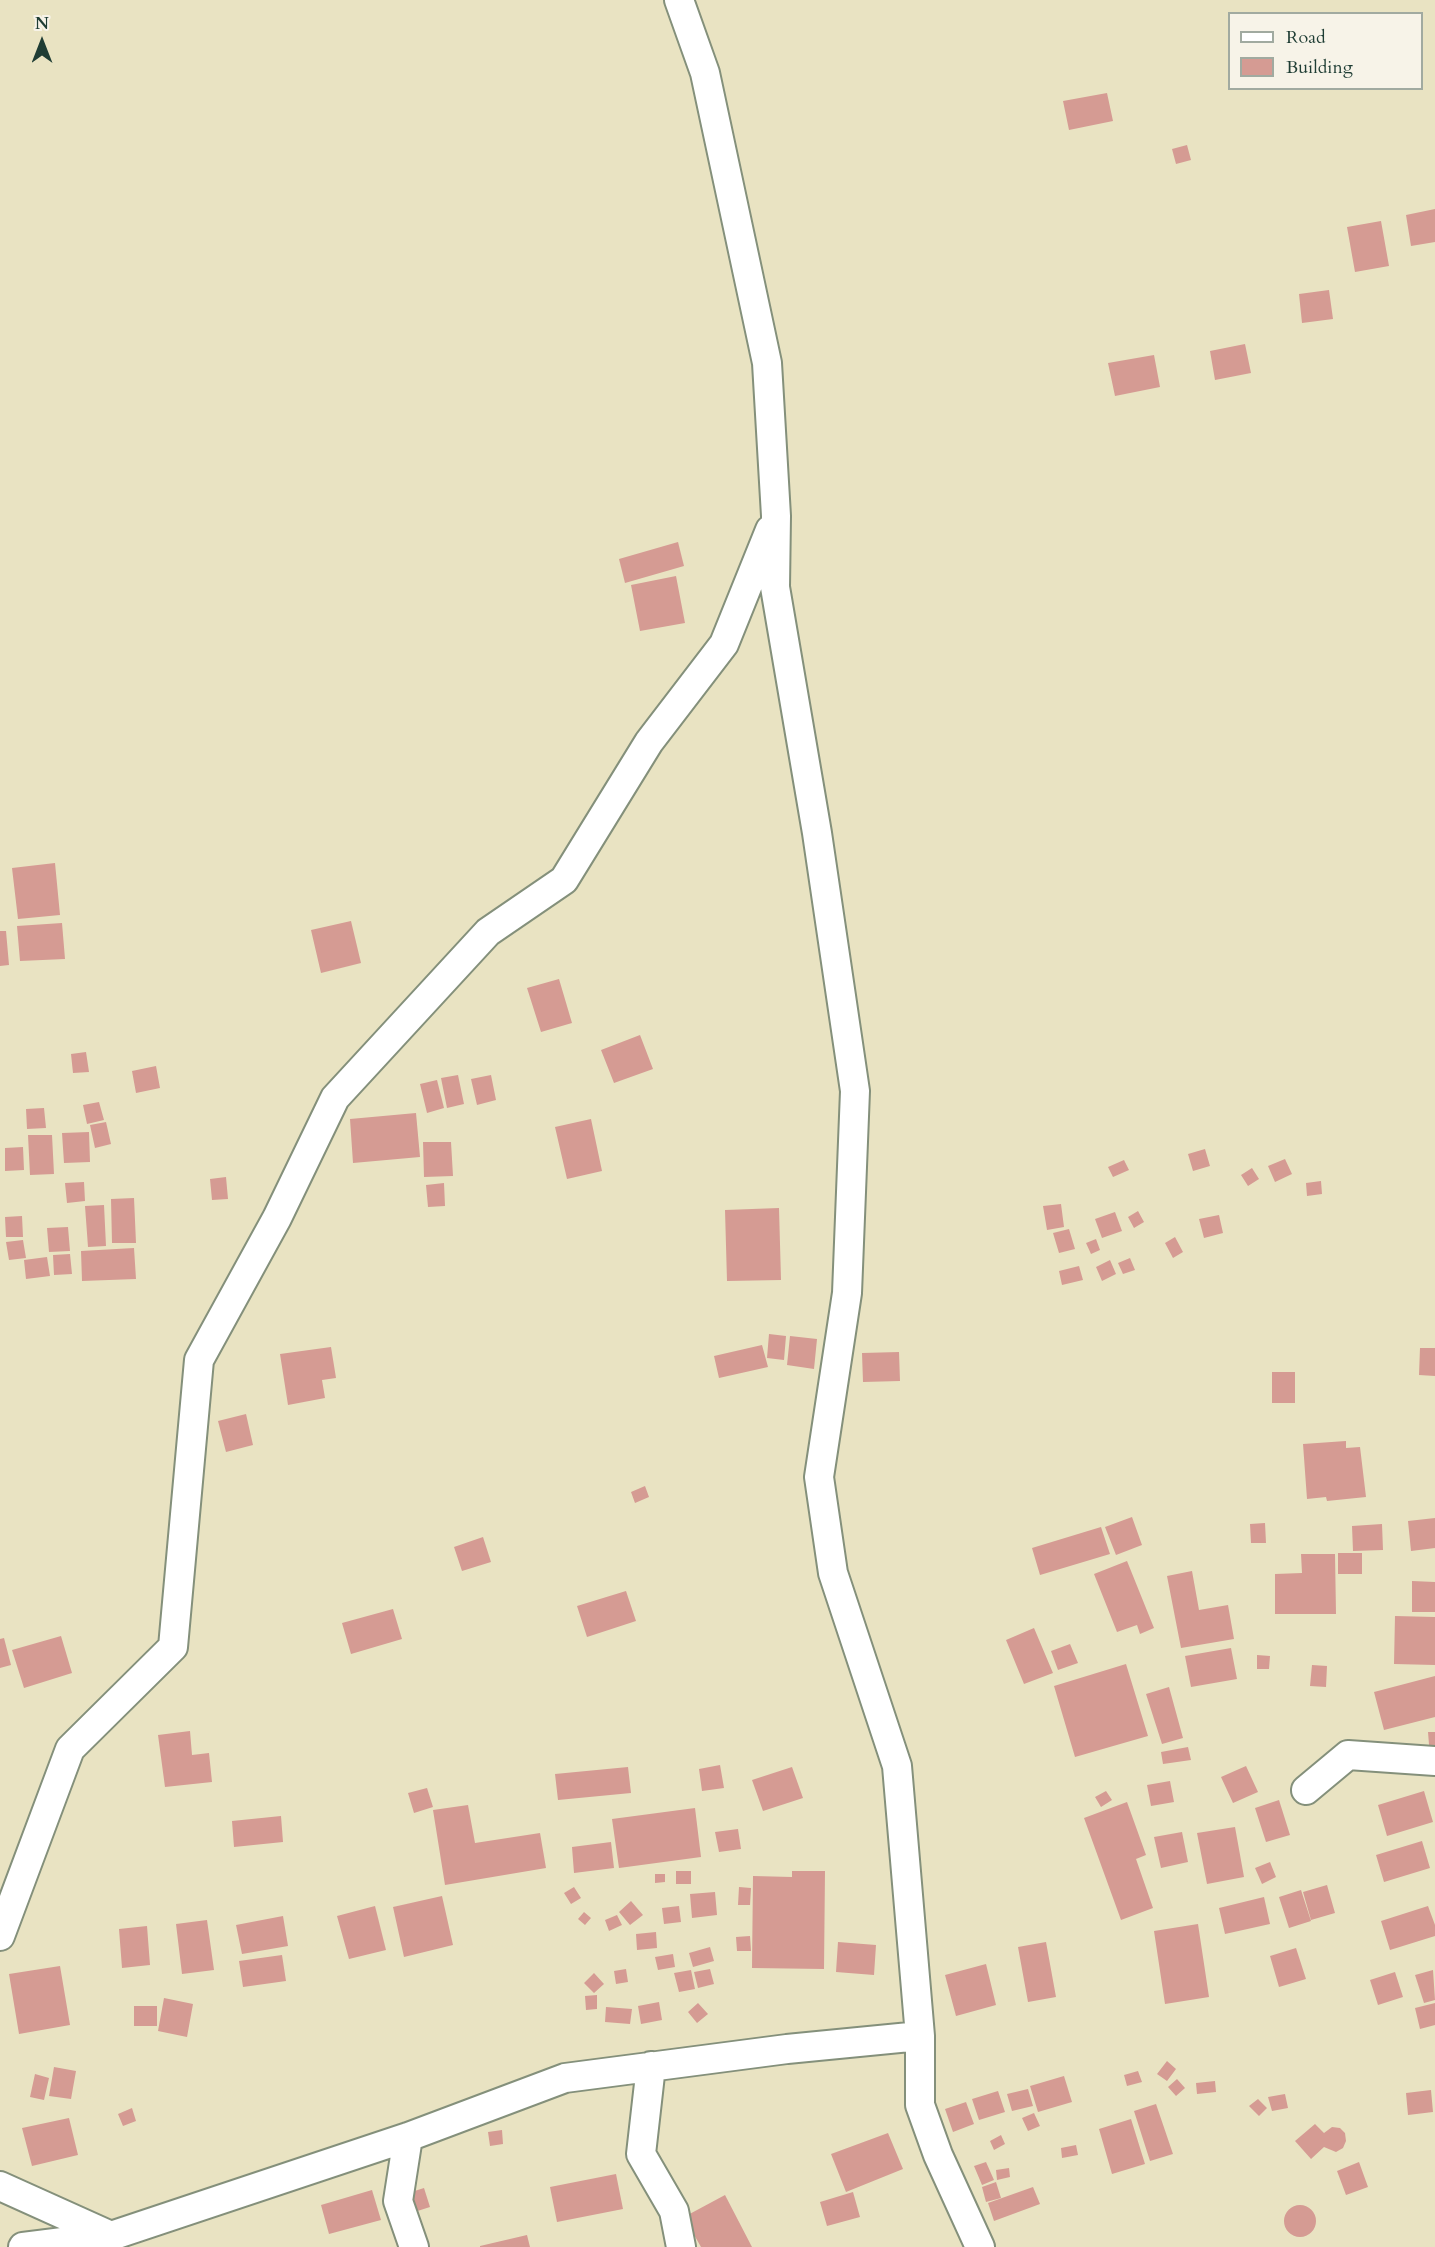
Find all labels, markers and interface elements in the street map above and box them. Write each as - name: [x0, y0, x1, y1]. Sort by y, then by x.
- north arrow: [12, 12, 72, 72]
- legend: [1228, 12, 1423, 90]
- text: N: [35, 13, 49, 35]
- text: Road: [1286, 25, 1326, 50]
- text: Building: [1286, 55, 1353, 80]

